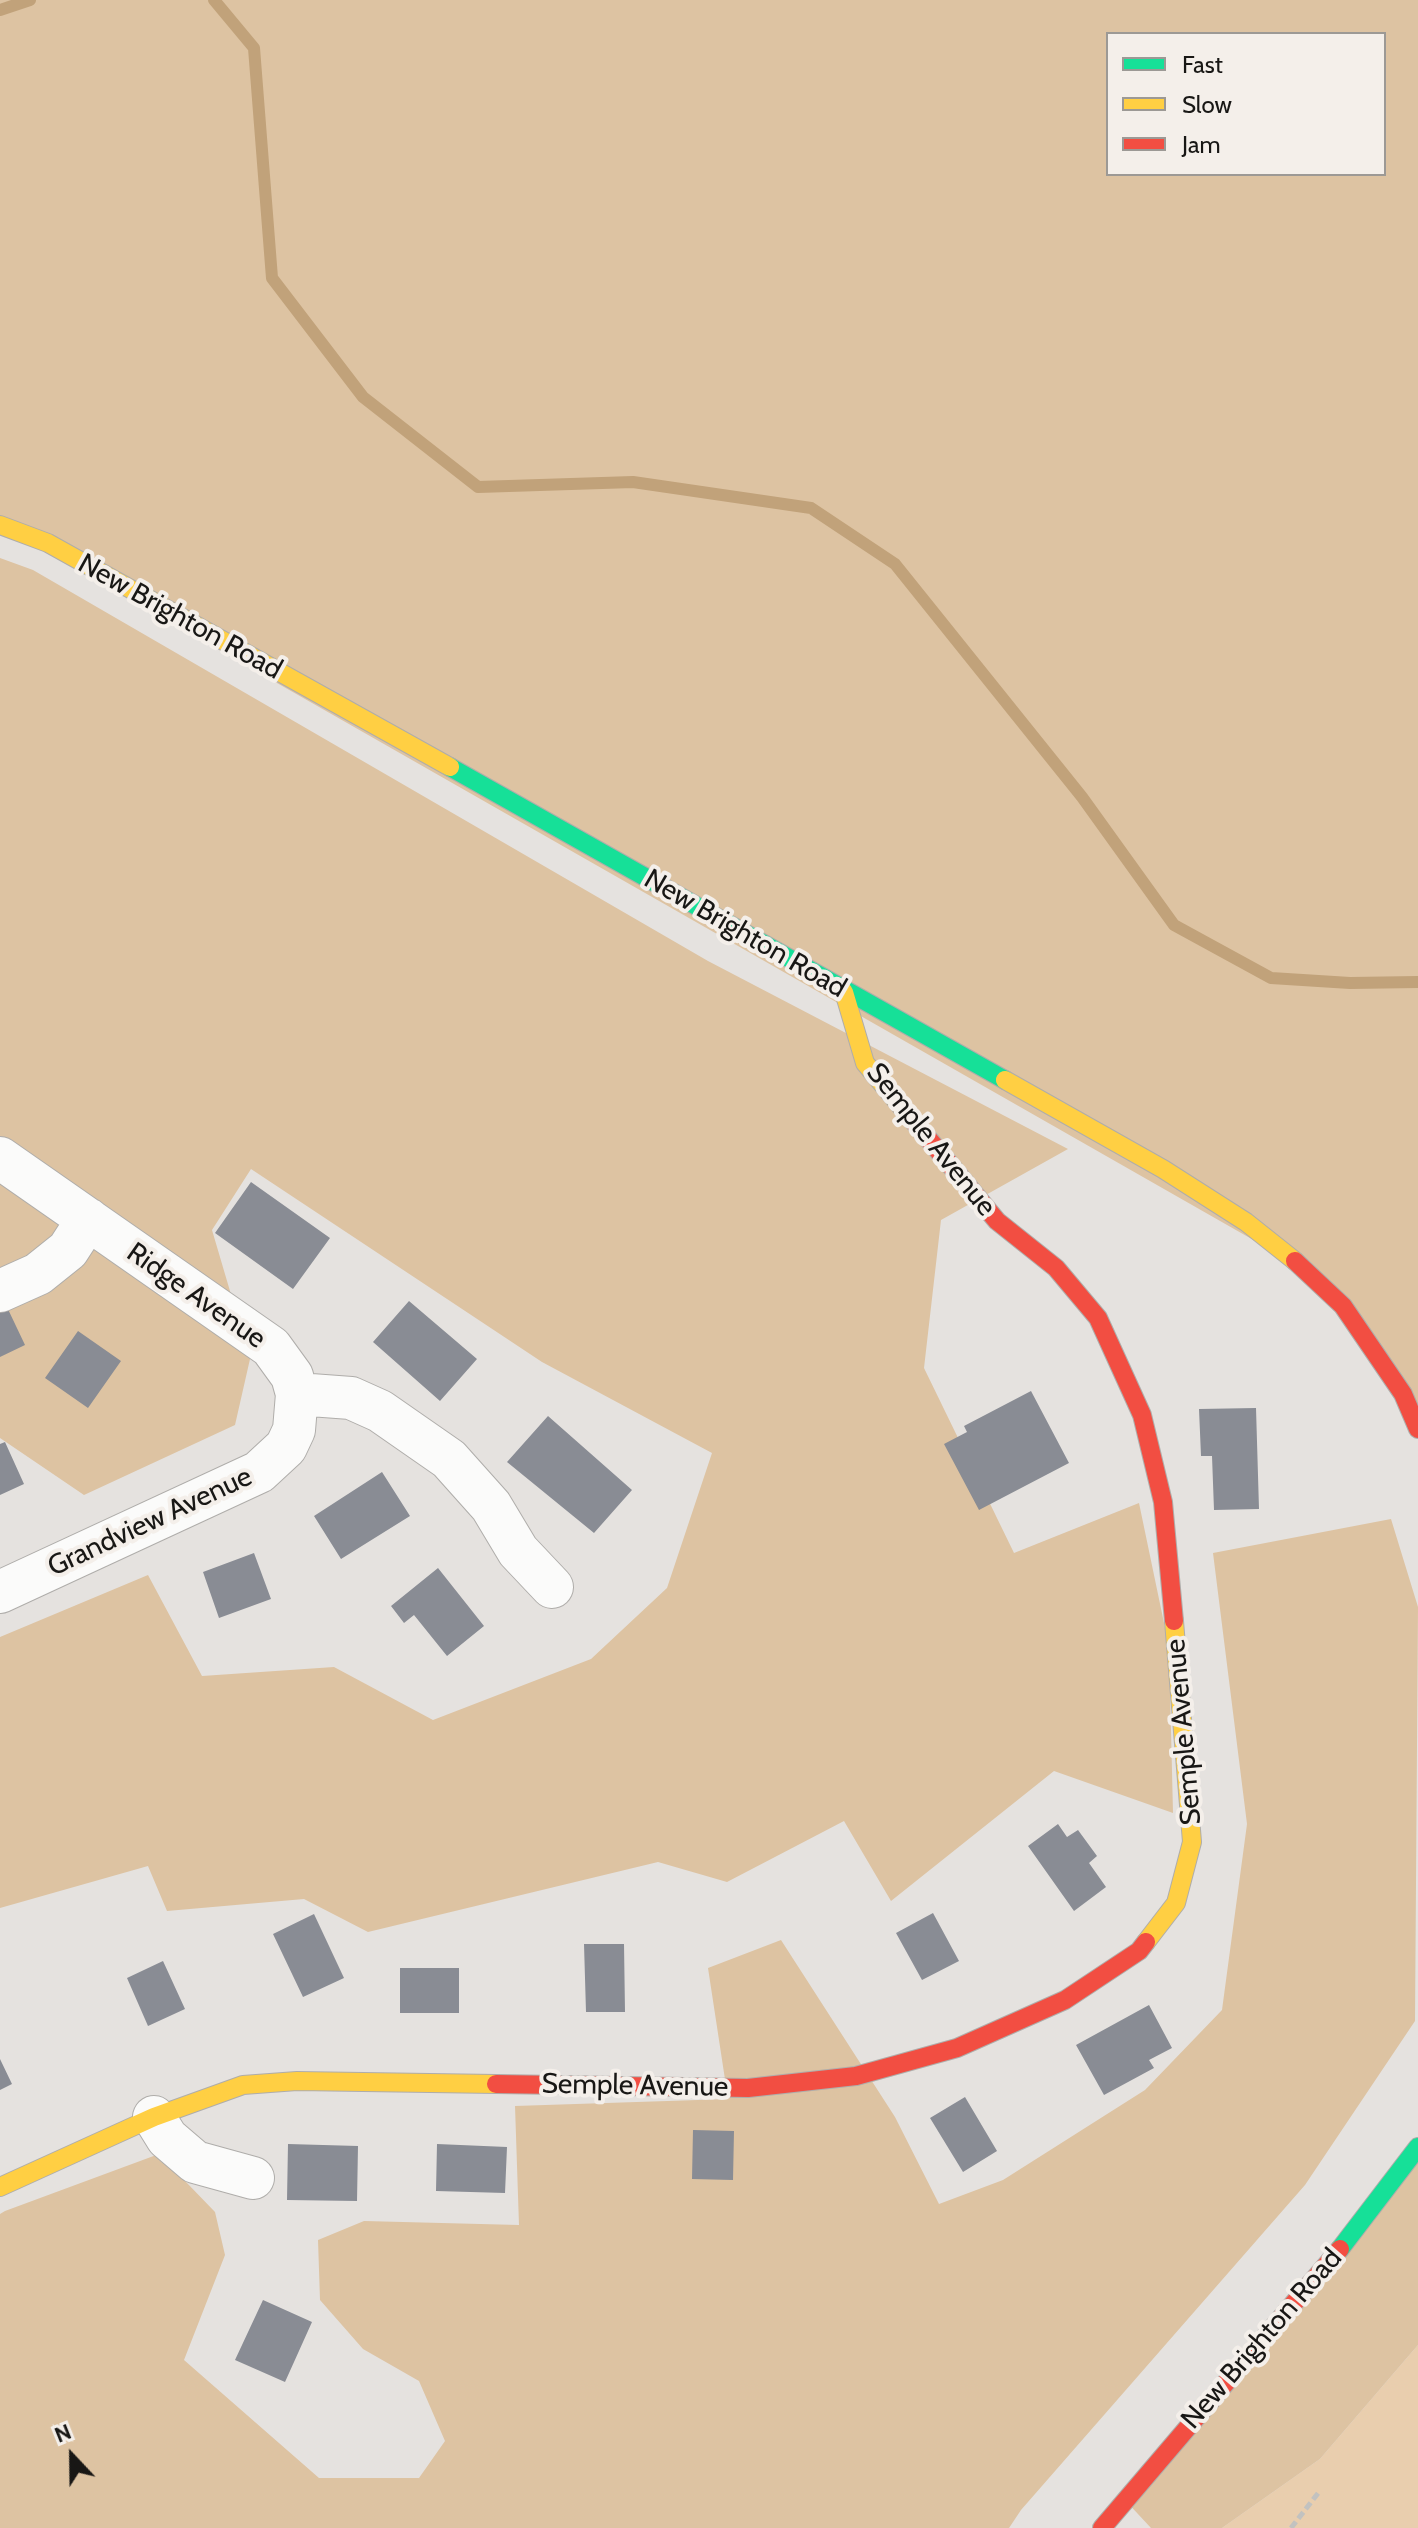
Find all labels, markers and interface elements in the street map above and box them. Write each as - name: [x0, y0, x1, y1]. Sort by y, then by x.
- legend: [1106, 32, 1386, 176]
- text: Fast: [1182, 50, 1223, 79]
- text: Slow: [1182, 90, 1232, 119]
- text: Jam: [1182, 130, 1220, 159]
- street label: New Brighton Road: [72, 547, 288, 687]
- street label: New Brighton Road: [638, 862, 852, 1006]
- street label: Semple Avenue: [859, 1057, 1003, 1223]
- street label: Ridge Avenue: [120, 1236, 272, 1356]
- street label: Grandview Avenue: [43, 1460, 257, 1584]
- street label: Semple Avenue: [1159, 1638, 1209, 1826]
- street label: Semple Avenue: [541, 2068, 729, 2104]
- street label: New Brighton Road: [1175, 2242, 1349, 2436]
- north arrow: [32, 2416, 112, 2496]
- text: N: [51, 2418, 75, 2449]

